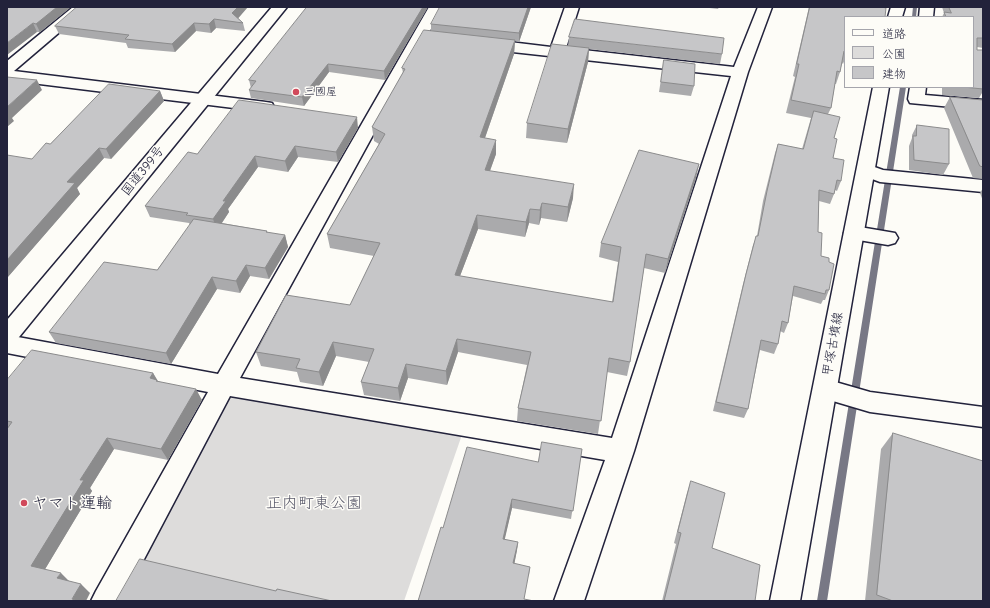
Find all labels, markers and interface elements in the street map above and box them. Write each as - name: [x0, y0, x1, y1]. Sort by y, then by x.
- legend: [844, 16, 974, 88]
- text: 道路: [882, 27, 906, 41]
- text: 公園: [882, 47, 906, 61]
- text: 建物: [882, 67, 906, 81]
- place label: 三國屋: [304, 85, 337, 99]
- marker: 三國屋: [291, 87, 301, 97]
- street label: 国道399号: [118, 143, 168, 199]
- street label: 甲塚古墳線: [820, 311, 846, 377]
- place label: ヤマト運輸: [32, 493, 112, 513]
- park label: 正内町東公園: [266, 493, 362, 513]
- marker: ヤマト運輸: [19, 498, 29, 508]

